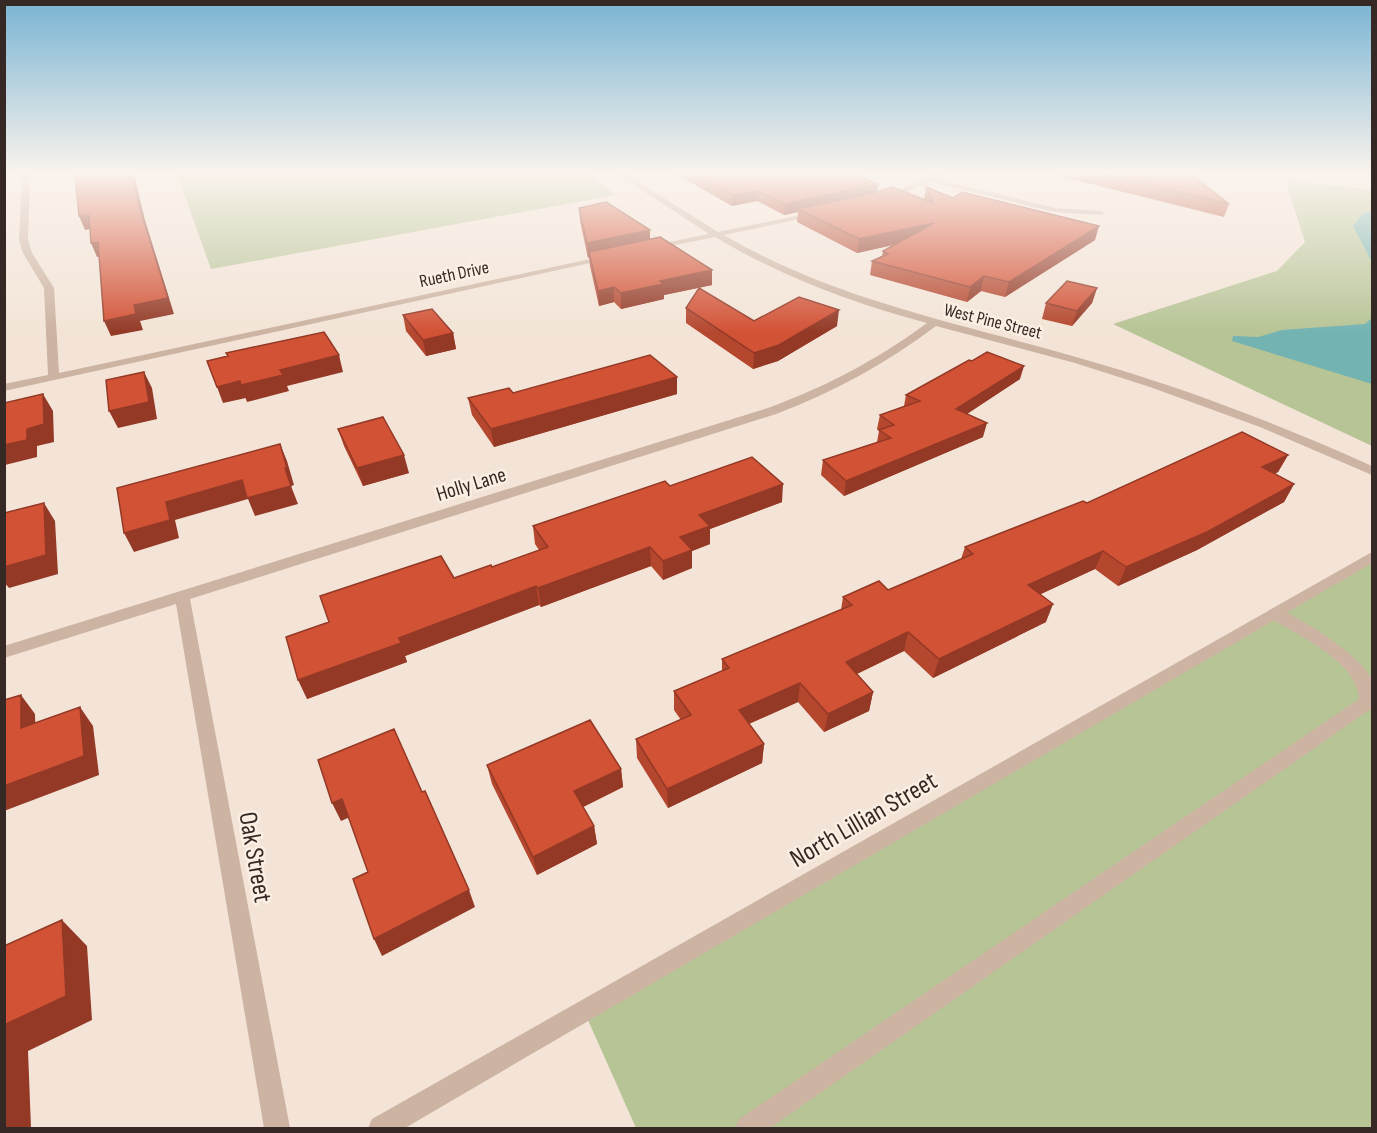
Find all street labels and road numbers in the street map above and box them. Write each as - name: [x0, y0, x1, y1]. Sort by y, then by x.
- street label: Rueth Drive: [417, 257, 491, 292]
- street label: West Pine Street: [942, 299, 1045, 344]
- street label: Holly Lane: [433, 462, 509, 507]
- street label: North Lillian Street: [785, 766, 943, 875]
- street label: Oak Street: [231, 809, 278, 905]

